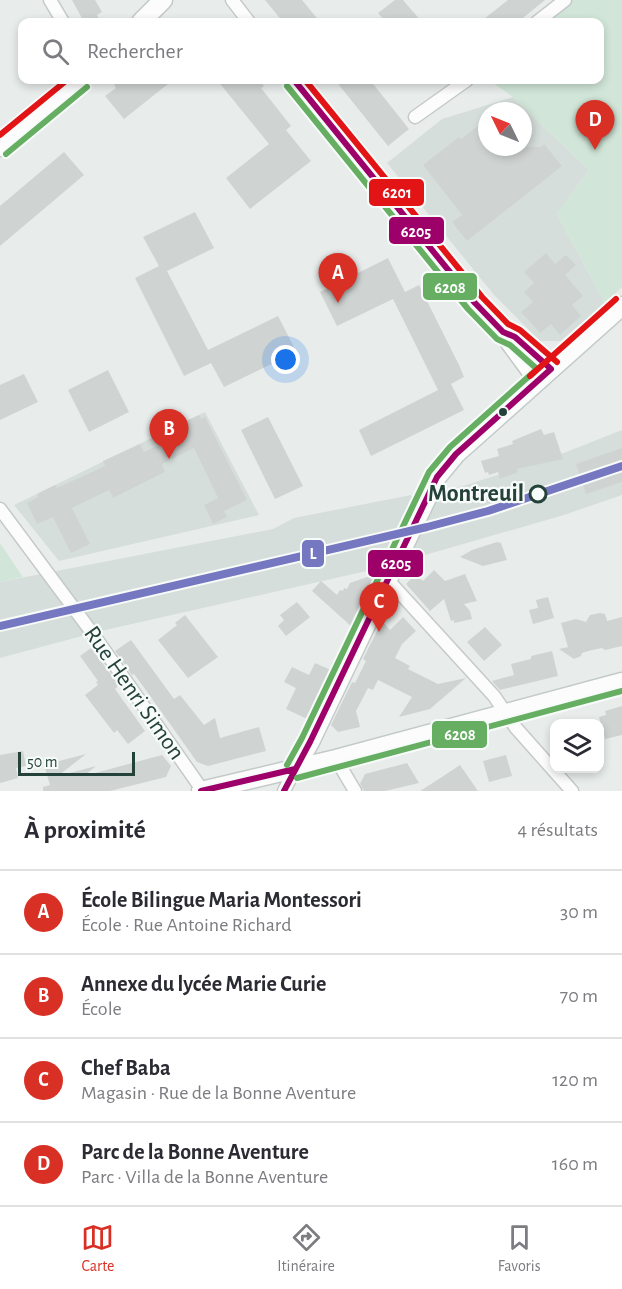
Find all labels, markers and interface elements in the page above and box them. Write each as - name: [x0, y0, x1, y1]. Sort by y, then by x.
- search box: [18, 18, 604, 84]
- icon: search: [39, 35, 72, 68]
- text: Rechercher: [87, 40, 183, 62]
- pin: D: [576, 100, 614, 150]
- north arrow: [478, 102, 532, 156]
- line badge: 6201: [368, 178, 425, 207]
- text: 6201: [382, 185, 412, 201]
- line badge: 6205: [388, 216, 445, 245]
- text: 6205: [401, 224, 431, 240]
- pin: A: [318, 254, 358, 303]
- line badge: 6208: [422, 272, 478, 301]
- text: 6208: [434, 280, 466, 296]
- your location: [271, 345, 300, 374]
- unlabelled marker: [497, 406, 509, 418]
- pin: B: [150, 410, 188, 459]
- place label: Montreuil: [428, 482, 524, 506]
- marker: Montreuil: [529, 485, 547, 503]
- line badge: L: [301, 539, 325, 568]
- text: L: [310, 546, 317, 562]
- line badge: 6205: [367, 549, 424, 578]
- text: 6205: [381, 556, 411, 572]
- pin: C: [360, 582, 398, 632]
- street label: Rue Henri Simon: [79, 622, 189, 764]
- map controls: [550, 719, 604, 773]
- button: layers: [550, 719, 604, 773]
- line badge: 6208: [431, 720, 488, 749]
- text: 6208: [444, 727, 476, 743]
- scale bar: [18, 749, 135, 776]
- text: 50 m: [27, 754, 58, 770]
- text: À proximité: [24, 817, 146, 843]
- text: 4 résultats: [517, 820, 598, 840]
- text: École Bilingue Maria Montessori: [81, 889, 362, 911]
- text: A: [38, 902, 50, 922]
- text: 30 m: [560, 902, 598, 922]
- text: École · Rue Antoine Richard: [81, 915, 292, 935]
- text: Annexe du lycée Marie Curie: [81, 973, 327, 995]
- text: B: [38, 986, 49, 1006]
- text: 70 m: [560, 986, 598, 1006]
- text: École: [81, 999, 122, 1019]
- text: Chef Baba: [81, 1057, 171, 1079]
- text: C: [38, 1070, 49, 1090]
- text: 120 m: [552, 1070, 598, 1090]
- text: Magasin · Rue de la Bonne Aventure: [81, 1083, 356, 1103]
- text: Parc de la Bonne Aventure: [81, 1141, 309, 1163]
- text: D: [37, 1154, 50, 1174]
- text: 160 m: [552, 1154, 598, 1174]
- text: Parc · Villa de la Bonne Aventure: [81, 1167, 328, 1187]
- tab: Carte: [81, 1221, 114, 1276]
- tab: Itinéraire: [277, 1221, 335, 1276]
- tab: Favoris: [498, 1221, 541, 1276]

